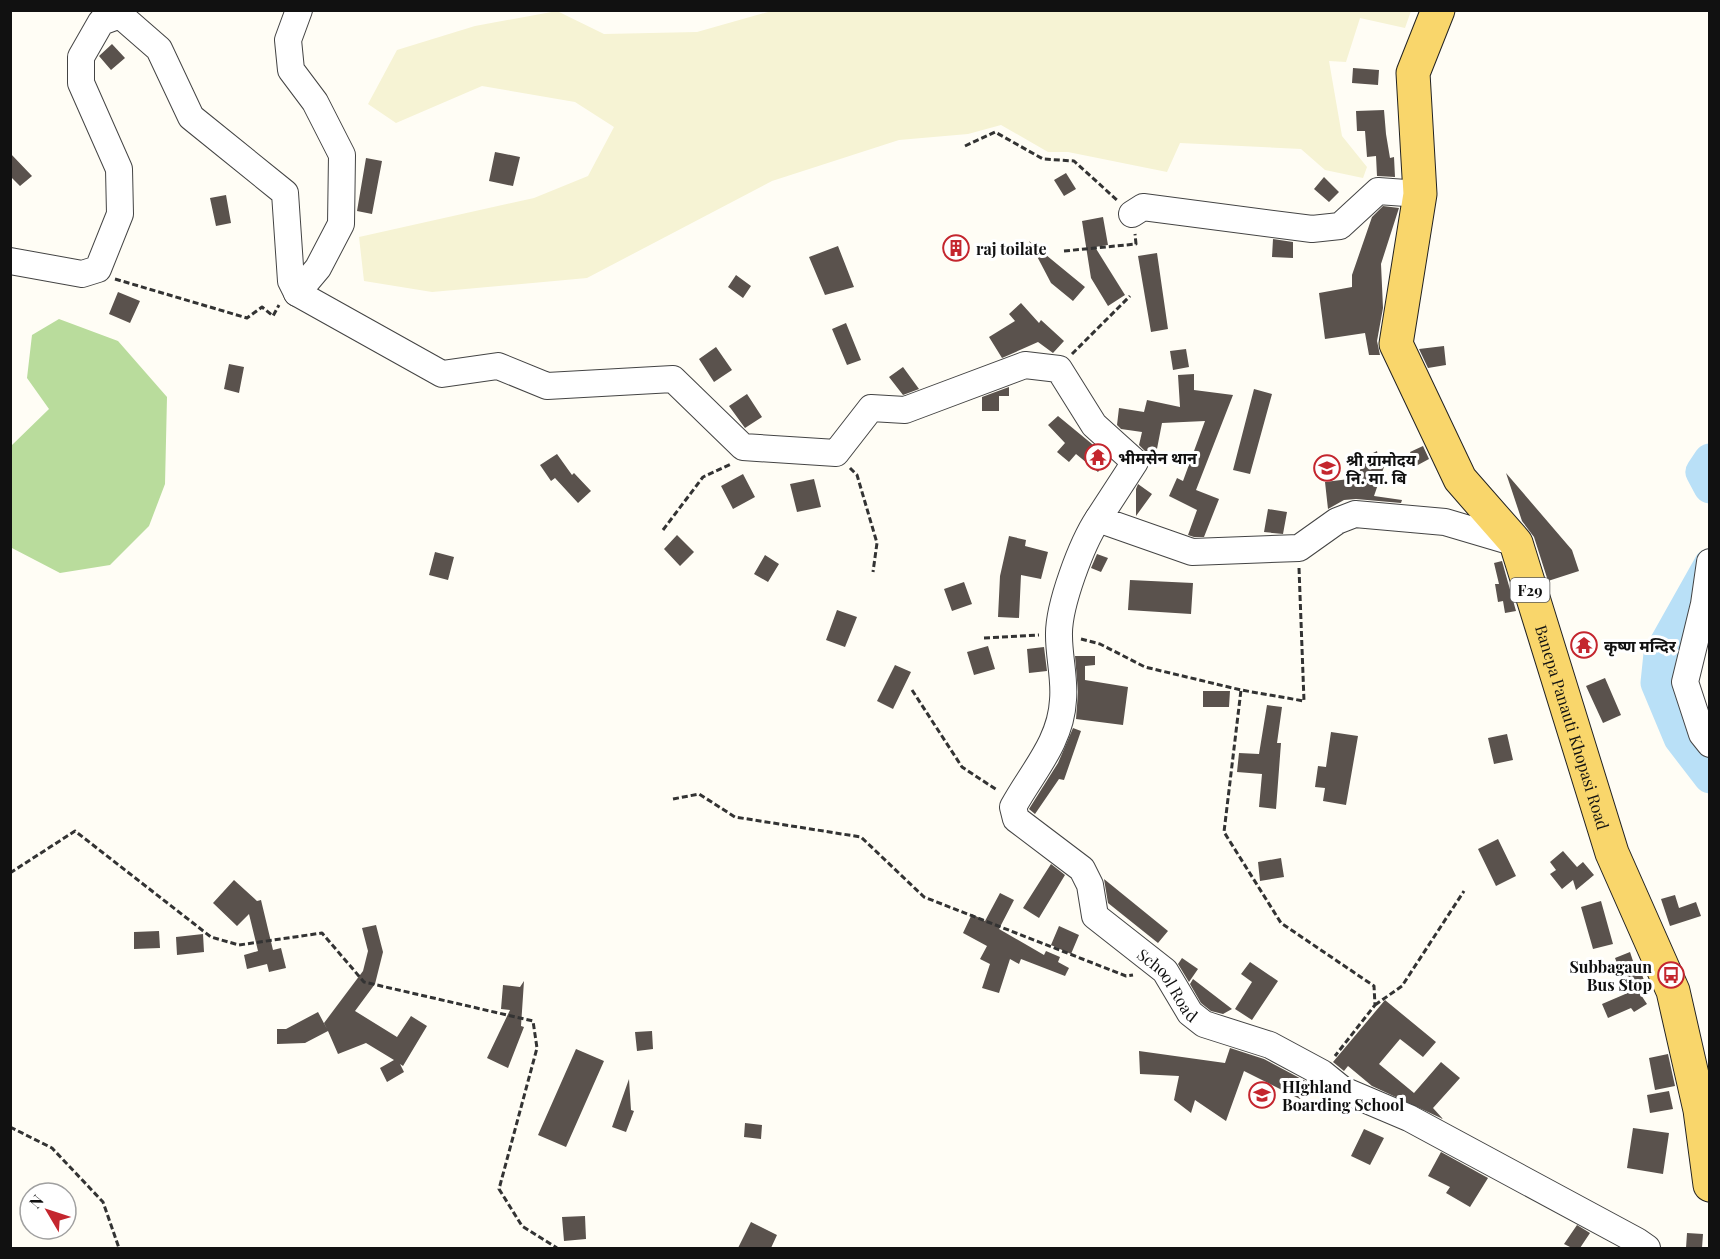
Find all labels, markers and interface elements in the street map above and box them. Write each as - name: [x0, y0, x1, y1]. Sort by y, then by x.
- building icon: raj toilate: [941, 233, 971, 263]
- place label: raj toilate: [976, 238, 1047, 259]
- temple icon: भीमसेन थान: [1083, 442, 1113, 472]
- place label: भीमसेन थान: [1118, 447, 1198, 468]
- place label: श्री ग्रामोदय नि. मा. बि: [1346, 449, 1417, 488]
- school or university icon: श्री ग्रामोदय नि. मा. बि: [1312, 453, 1342, 483]
- road number: F29: [1510, 578, 1550, 602]
- street label: Banepa Panauti Khopasi Road: [1531, 622, 1615, 832]
- temple icon: कृष्ण मन्दिर: [1569, 630, 1599, 660]
- place label: कृष्ण मन्दिर: [1604, 635, 1677, 657]
- street label: School Road: [1134, 943, 1202, 1026]
- place label: Subbagaun Bus Stop: [1569, 956, 1652, 995]
- bus stop icon: Subbagaun Bus Stop: [1656, 960, 1686, 990]
- place label: HIghland Boarding School: [1282, 1076, 1404, 1115]
- school or university icon: HIghland Boarding School: [1247, 1080, 1277, 1110]
- north arrow: [18, 1181, 78, 1241]
- text: N: [24, 1190, 48, 1212]

